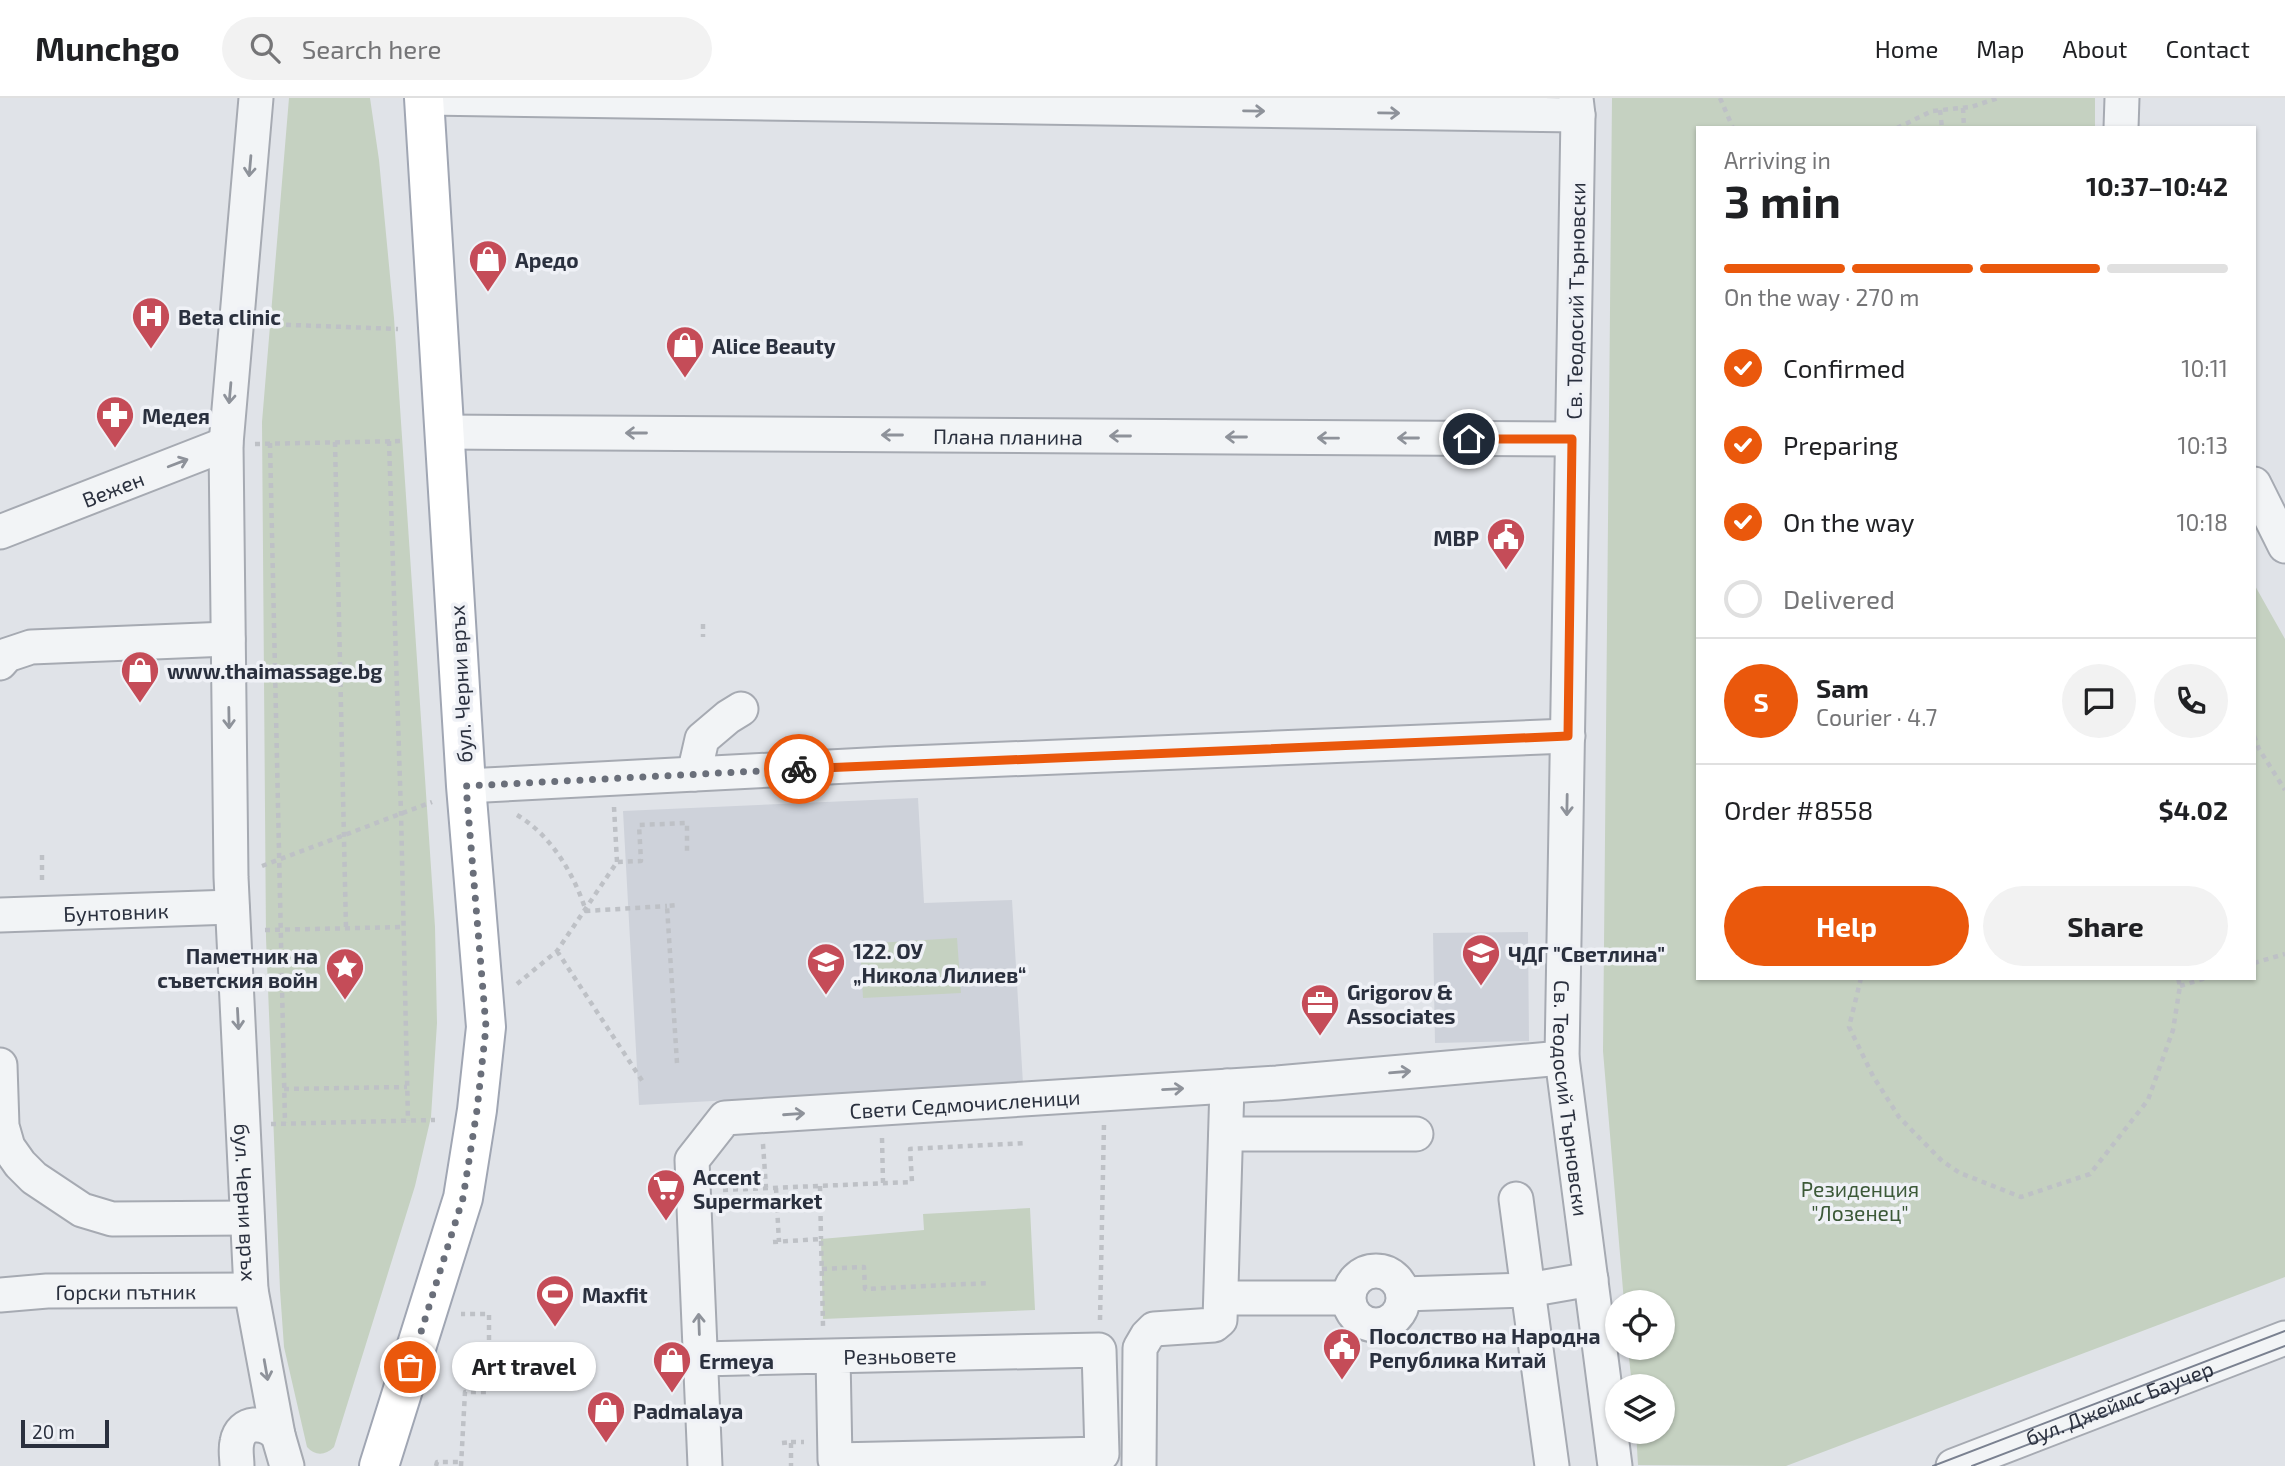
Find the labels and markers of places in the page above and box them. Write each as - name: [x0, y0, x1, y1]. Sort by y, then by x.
- shop icon: Аредо: [467, 238, 509, 293]
- place label: Аредо: [515, 247, 579, 272]
- hospital icon: Beta clinic: [130, 295, 172, 350]
- place label: Beta clinic: [178, 304, 281, 329]
- shop icon: Alice Beauty: [664, 324, 706, 379]
- place label: Alice Beauty: [712, 333, 836, 359]
- pharmacy icon: Медея: [94, 394, 136, 449]
- place label: Медея: [142, 403, 210, 428]
- pin: [1439, 409, 1499, 469]
- public building icon: МВР: [1485, 516, 1527, 571]
- place label: МВР: [1433, 525, 1479, 550]
- shop icon: www.thaimassage.bg: [119, 649, 161, 704]
- place label: www.thaimassage.bg: [167, 658, 382, 683]
- school or university icon: ЧДГ "Светлина": [1460, 932, 1502, 987]
- place label: 122. ОУ „Никола Лилиев“: [853, 938, 1026, 987]
- school or university icon: 122. ОУ „Никола Лилиев“: [805, 941, 847, 996]
- place label: ЧДГ "Светлина": [1508, 941, 1665, 966]
- place label: Паметник на съветския войн: [157, 943, 318, 992]
- place icon: Паметник на съветския войн: [324, 946, 366, 1001]
- place label: Grigorov & Associates: [1347, 979, 1455, 1028]
- office icon: Grigorov & Associates: [1299, 982, 1341, 1037]
- place label: Accent Supermarket: [693, 1164, 823, 1213]
- supermarket icon: Accent Supermarket: [645, 1167, 687, 1222]
- sports icon: Maxfit: [534, 1273, 576, 1328]
- place label: Maxfit: [582, 1282, 648, 1307]
- place label: Посолство на Народна Република Китай: [1369, 1323, 1600, 1372]
- public building icon: Посолство на Народна Република Китай: [1321, 1326, 1363, 1381]
- pin: [380, 1337, 440, 1397]
- shop icon: Ermeya: [651, 1339, 693, 1394]
- callout: Art travel: [452, 1342, 596, 1392]
- place label: Ermeya: [699, 1348, 774, 1374]
- shop icon: Padmalaya: [585, 1389, 627, 1444]
- place label: Padmalaya: [633, 1398, 743, 1424]

